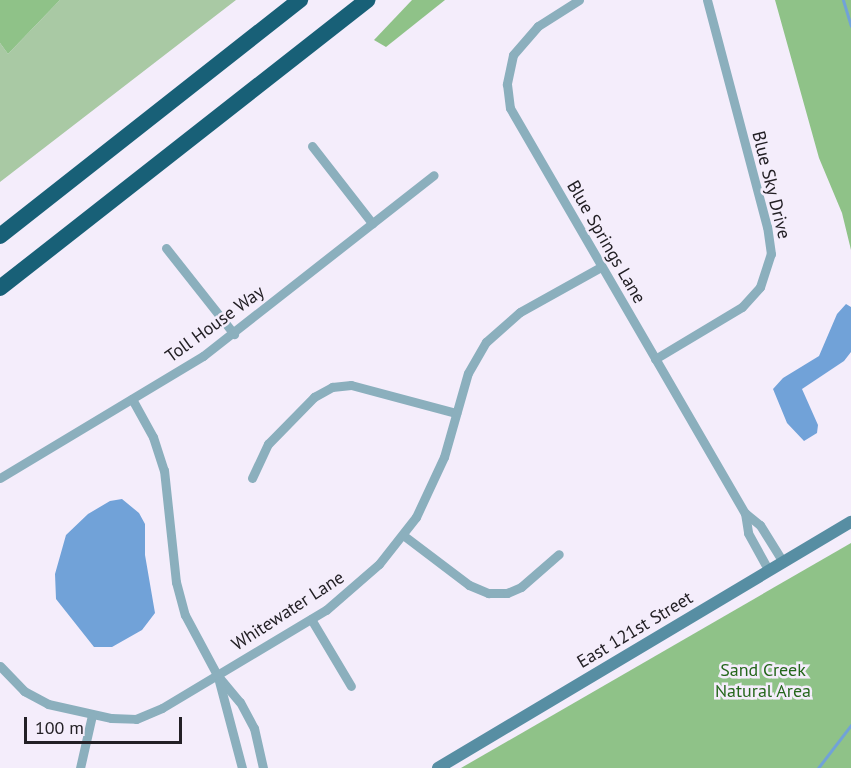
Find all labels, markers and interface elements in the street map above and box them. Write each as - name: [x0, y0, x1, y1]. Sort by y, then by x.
- street label: Blue Sky Drive: [747, 129, 795, 241]
- street label: Blue Springs Lane: [562, 177, 650, 307]
- street label: Toll House Way: [161, 281, 269, 367]
- street label: Whitewater Lane: [228, 567, 348, 655]
- street label: East 121st Street: [573, 587, 697, 673]
- park label: Sand Creek Natural Area: [715, 660, 811, 702]
- scale bar: [27, 705, 184, 743]
- text: 100 m: [35, 716, 84, 739]

